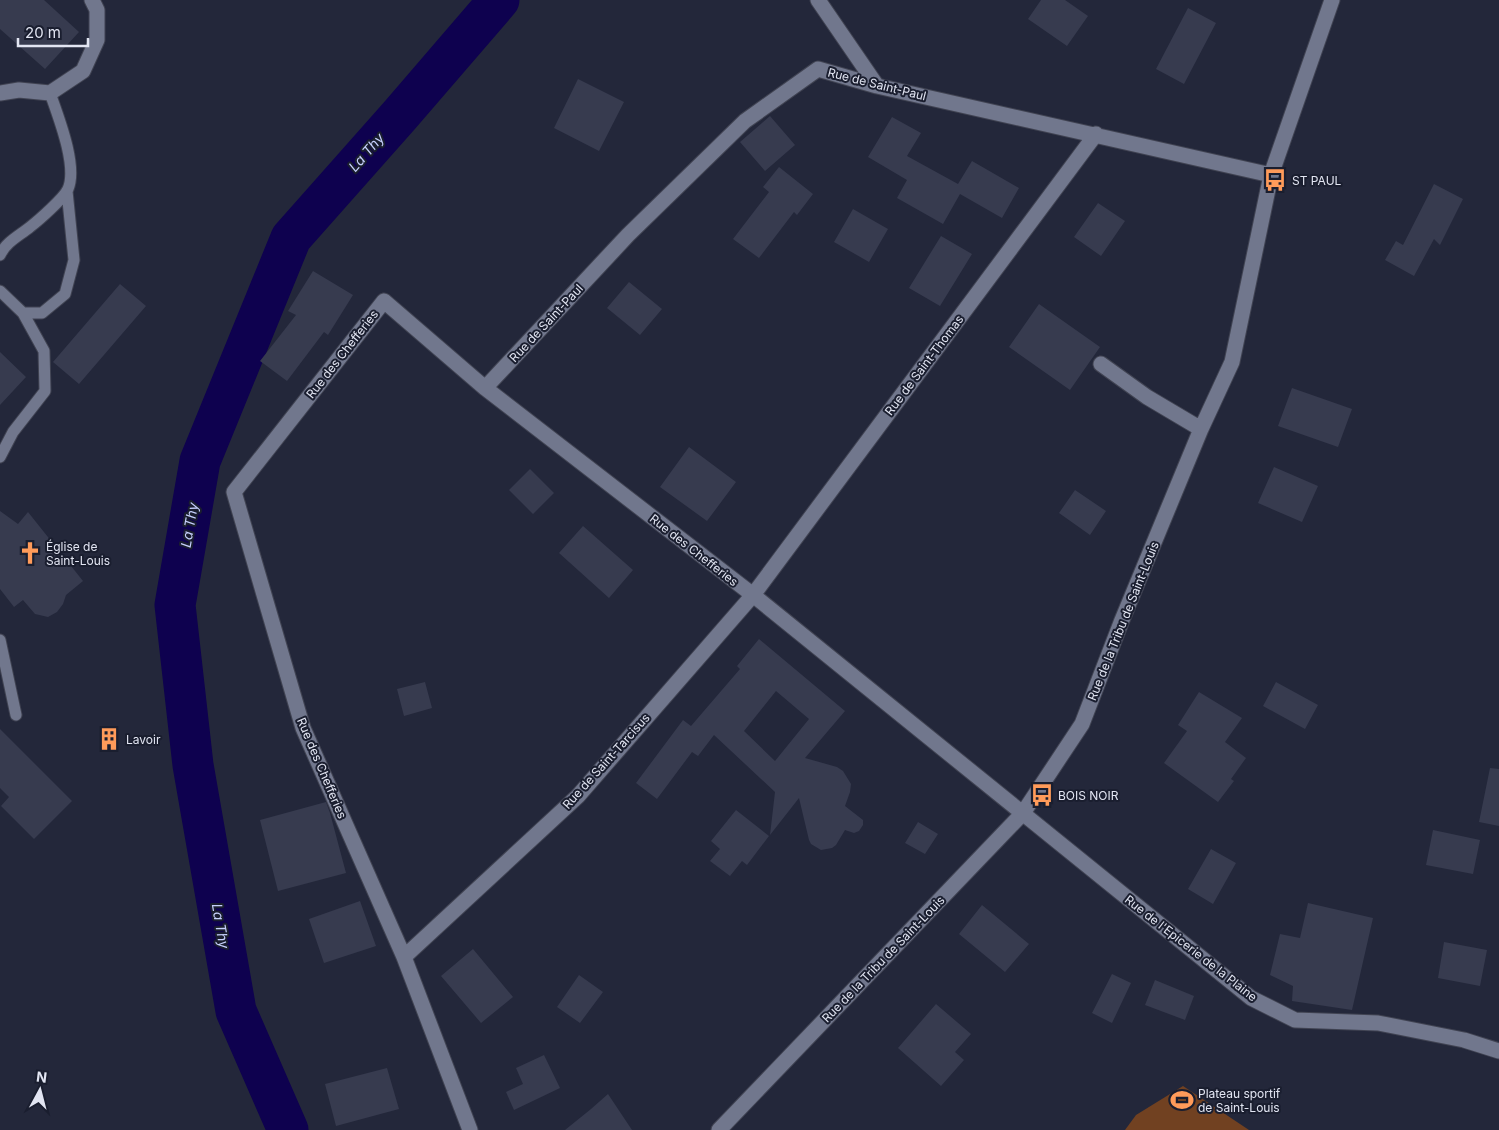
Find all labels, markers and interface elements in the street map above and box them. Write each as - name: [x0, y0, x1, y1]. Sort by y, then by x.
- scale bar: [18, 15, 88, 47]
- text: 20 m: [25, 23, 61, 42]
- street label: Rue de Saint-Paul: [826, 65, 928, 103]
- water label: La Thy: [345, 128, 388, 175]
- bus stop icon: ST PAUL: [1262, 167, 1288, 193]
- place label: ST PAUL: [1292, 173, 1342, 188]
- street label: Rue de Saint-Paul: [506, 281, 586, 365]
- street label: Rue des Chefferies: [303, 307, 381, 401]
- street label: Rue de Saint-Thomas: [882, 312, 966, 418]
- water label: La Thy: [177, 500, 202, 549]
- street label: Rue des Chefferies: [647, 511, 741, 589]
- place label: Église de Saint-Louis: [46, 539, 110, 568]
- street label: Rue de la Tribu de Saint-Louis: [1084, 539, 1162, 703]
- church icon: Église de Saint-Louis: [17, 540, 43, 566]
- street label: Rue de Saint-Tarcisus: [559, 710, 653, 812]
- street label: Rue des Chefferies: [294, 715, 350, 821]
- building icon: Lavoir: [96, 726, 122, 752]
- place label: Lavoir: [126, 732, 161, 747]
- bus stop icon: BOIS NOIR: [1029, 782, 1055, 808]
- place label: BOIS NOIR: [1058, 788, 1119, 803]
- street label: Rue de l'Epicerie de la Plaine: [1122, 892, 1260, 1004]
- street label: Rue de la Tribu de Saint-Louis: [819, 893, 947, 1025]
- water label: La Thy: [209, 902, 234, 951]
- north arrow: [15, 1065, 65, 1115]
- text: N: [35, 1068, 48, 1086]
- place label: Plateau sportif de Saint-Louis: [1198, 1086, 1281, 1115]
- sports icon: Plateau sportif de Saint-Louis: [1169, 1087, 1195, 1113]

